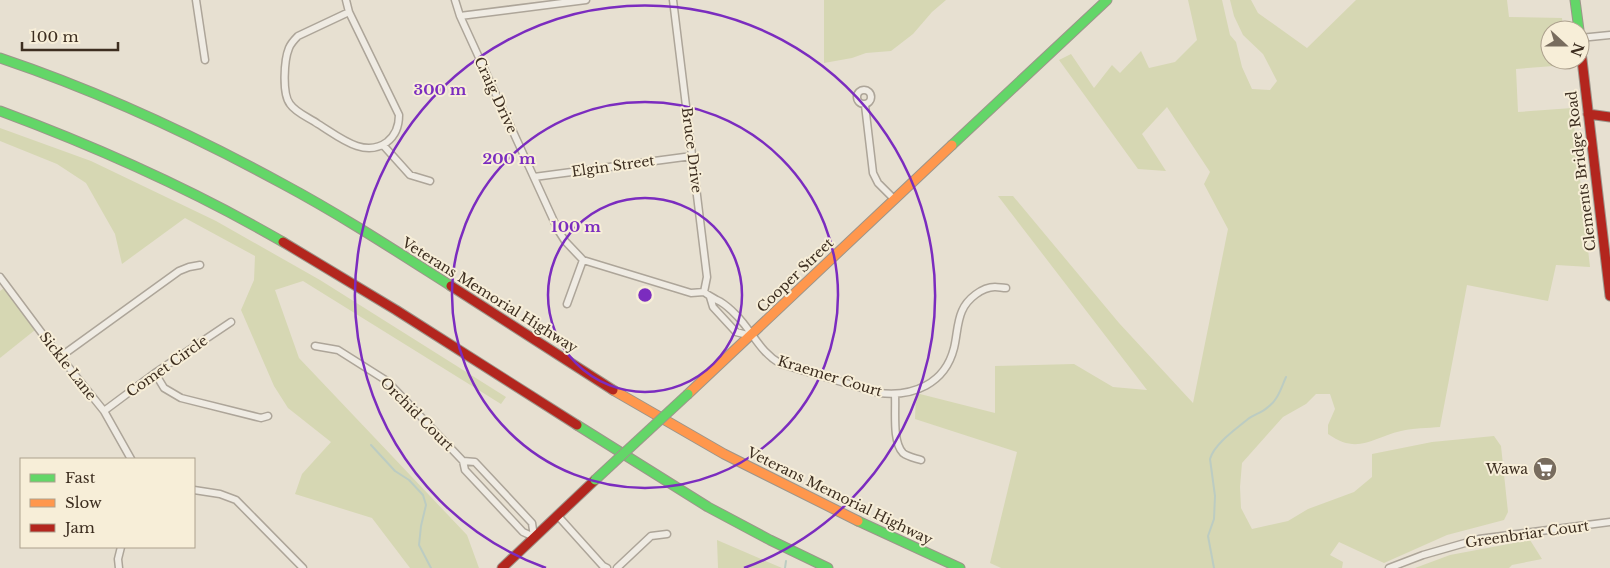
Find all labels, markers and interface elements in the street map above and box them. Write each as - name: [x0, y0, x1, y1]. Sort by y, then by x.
- scale bar: [22, 20, 119, 52]
- north arrow: [1540, 20, 1590, 70]
- text: 100 m: [30, 27, 79, 46]
- text: N: [1566, 40, 1588, 59]
- street label: Craig Drive: [470, 54, 522, 136]
- text: 300 m: [414, 80, 467, 99]
- street label: Clements Bridge Road: [1562, 89, 1600, 252]
- street label: Bruce Drive: [678, 106, 706, 194]
- text: 200 m: [483, 149, 536, 168]
- street label: Elgin Street: [570, 151, 656, 181]
- text: 100 m: [551, 217, 601, 236]
- street label: Veterans Memorial Highway: [398, 233, 581, 357]
- street label: Cooper Street: [753, 233, 838, 316]
- centre of rings: [636, 286, 654, 304]
- street label: Sickle Lane: [36, 328, 100, 404]
- street label: Comet Circle: [123, 331, 211, 401]
- street label: Kraemer Court: [775, 352, 885, 401]
- street label: Orchid Court: [376, 373, 458, 455]
- street label: Veterans Memorial Highway: [743, 443, 936, 549]
- supermarket icon: Wawa: [1532, 456, 1558, 482]
- legend: [20, 458, 195, 548]
- place label: Wawa: [1485, 460, 1528, 478]
- text: Fast: [65, 468, 96, 487]
- text: Slow: [65, 493, 102, 512]
- street label: Greenbriar Court: [1464, 516, 1591, 552]
- text: Jam: [63, 518, 95, 537]

